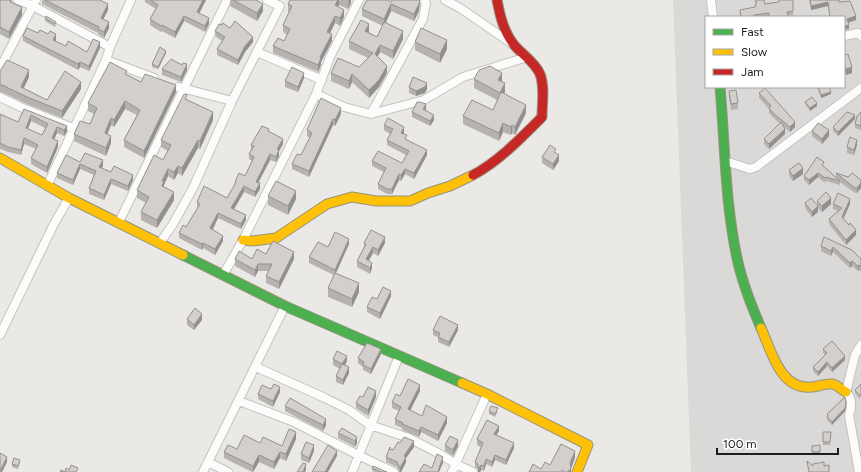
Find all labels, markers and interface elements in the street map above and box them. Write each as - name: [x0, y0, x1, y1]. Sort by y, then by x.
- legend: [705, 16, 845, 88]
- text: Fast: [741, 25, 764, 39]
- text: Slow: [741, 45, 768, 59]
- text: Jam: [741, 65, 764, 79]
- scale bar: [717, 430, 838, 456]
- text: 100 m: [723, 437, 757, 451]

